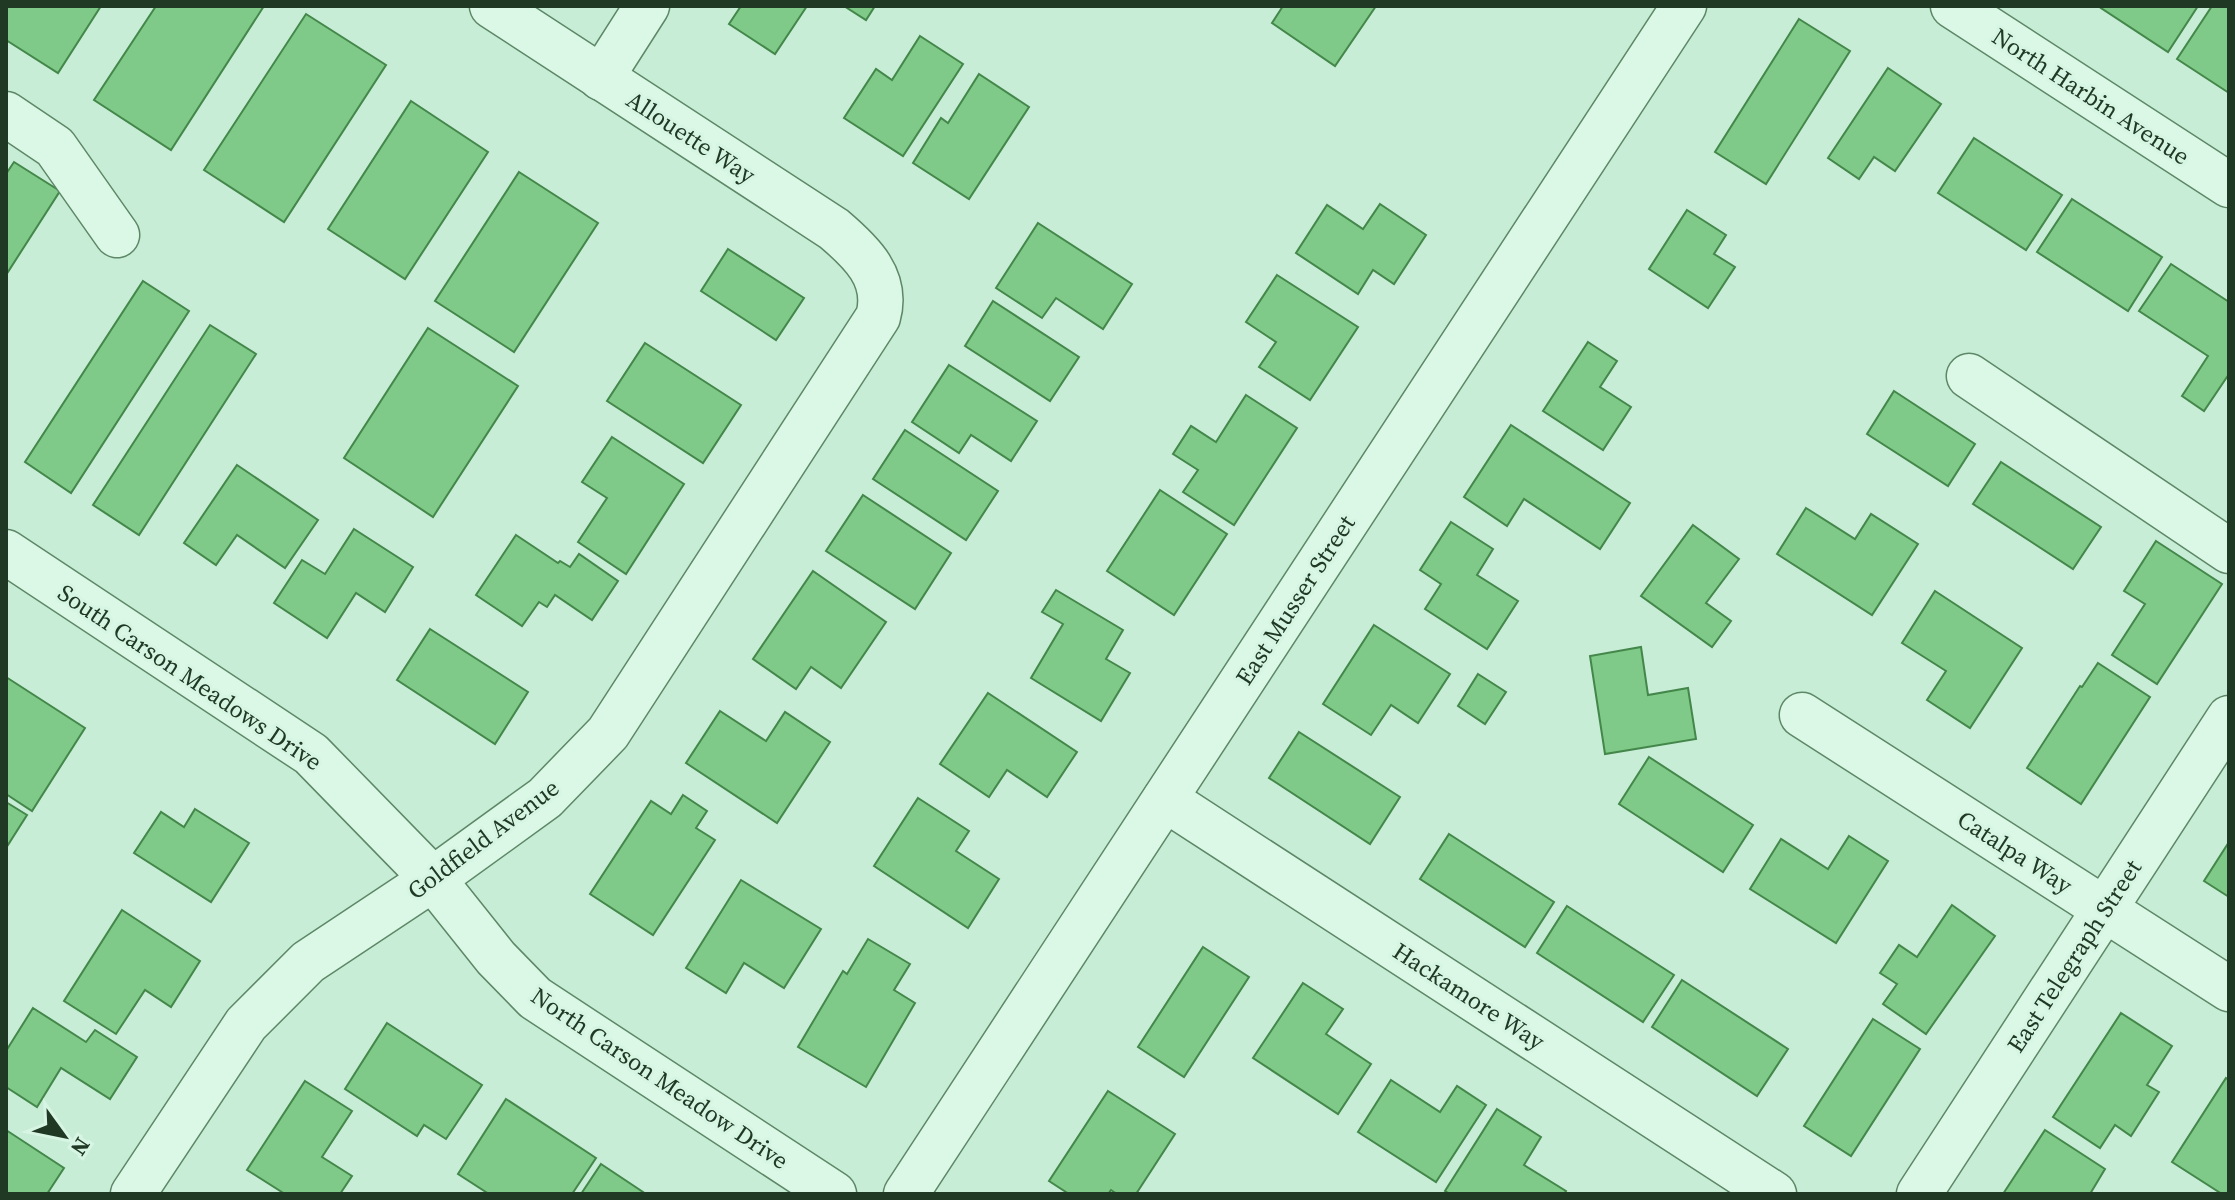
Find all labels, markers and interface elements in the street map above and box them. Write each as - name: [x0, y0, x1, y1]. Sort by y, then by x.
- street label: North Harbin Avenue: [1986, 20, 2196, 172]
- street label: Allouette Way: [620, 83, 763, 191]
- street label: East Musser Street: [1228, 508, 1362, 691]
- street label: South Carson Meadows Drive: [51, 576, 329, 778]
- street label: Goldfield Avenue: [400, 771, 566, 907]
- street label: Catalpa Way: [1951, 803, 2079, 902]
- street label: East Telegraph Street: [1999, 853, 2149, 1059]
- street label: Hackamore Way: [1387, 935, 1552, 1058]
- street label: North Carson Meadow Drive: [525, 979, 795, 1177]
- north arrow: [24, 1096, 104, 1176]
- text: N: [64, 1132, 98, 1162]

